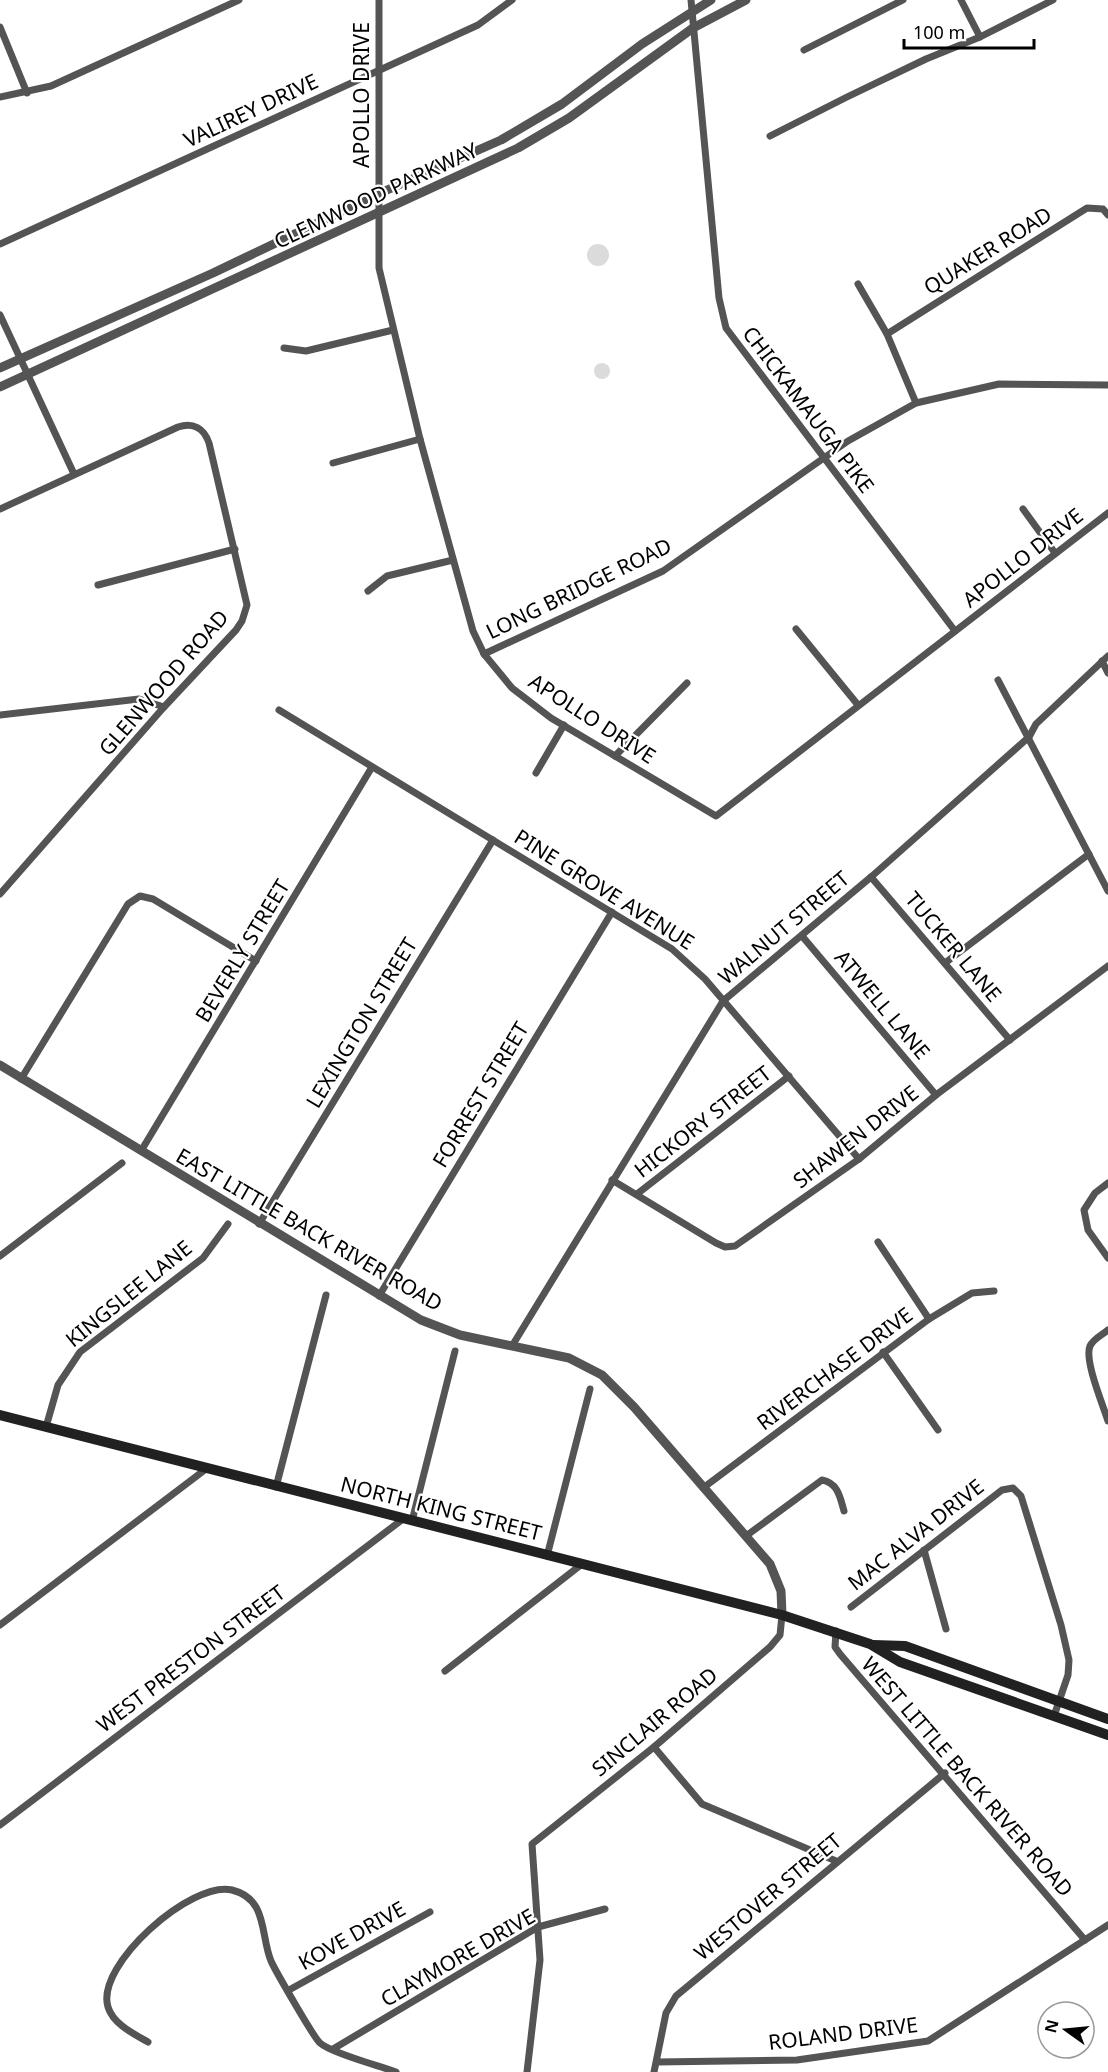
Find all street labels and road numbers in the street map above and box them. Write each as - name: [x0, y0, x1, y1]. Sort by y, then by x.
- street label: APOLLO DRIVE: [347, 22, 375, 168]
- street label: VALIREY DRIVE: [179, 67, 322, 153]
- street label: CLEMWOOD PARKWAY: [269, 135, 482, 255]
- street label: QUAKER ROAD: [918, 200, 1057, 301]
- street label: CHICKAMAUGA PIKE: [737, 320, 881, 499]
- street label: APOLLO DRIVE: [956, 501, 1088, 613]
- street label: LONG BRIDGE ROAD: [481, 531, 676, 645]
- street label: GLENWOOD ROAD: [92, 603, 234, 761]
- street label: APOLLO DRIVE: [524, 667, 661, 770]
- street label: PINE GROVE AVENUE: [509, 822, 700, 956]
- street label: WALNUT STREET: [712, 864, 855, 990]
- street label: BEVERLY STREET: [189, 874, 296, 1027]
- street label: TUCKER LANE: [899, 885, 1008, 1007]
- street label: LEXINGTON STREET: [299, 932, 423, 1113]
- street label: ATWELL LANE: [829, 944, 937, 1065]
- street label: FORREST STREET: [426, 1016, 535, 1172]
- street label: HICKORY STREET: [628, 1059, 777, 1184]
- street label: SHAWEN DRIVE: [787, 1078, 924, 1194]
- street label: EAST LITTLE BACK RIVER ROAD: [171, 1141, 448, 1317]
- street label: KINGSLEE LANE: [59, 1234, 197, 1353]
- street label: RIVERCHASE DRIVE: [751, 1300, 918, 1436]
- street label: NORTH KING STREET: [338, 1469, 545, 1547]
- street label: MAC ALVA DRIVE: [842, 1472, 989, 1596]
- street label: WEST PRESTON STREET: [90, 1578, 291, 1738]
- street label: WEST LITTLE BACK RIVER ROAD: [856, 1651, 1080, 1902]
- street label: SINCLAIR ROAD: [586, 1660, 723, 1782]
- street label: WESTOVER STREET: [688, 1826, 847, 1966]
- street label: KOVE DRIVE: [293, 1894, 410, 1976]
- street label: CLAYMORE DRIVE: [375, 1902, 540, 2013]
- street label: ROLAND DRIVE: [767, 2010, 919, 2056]

